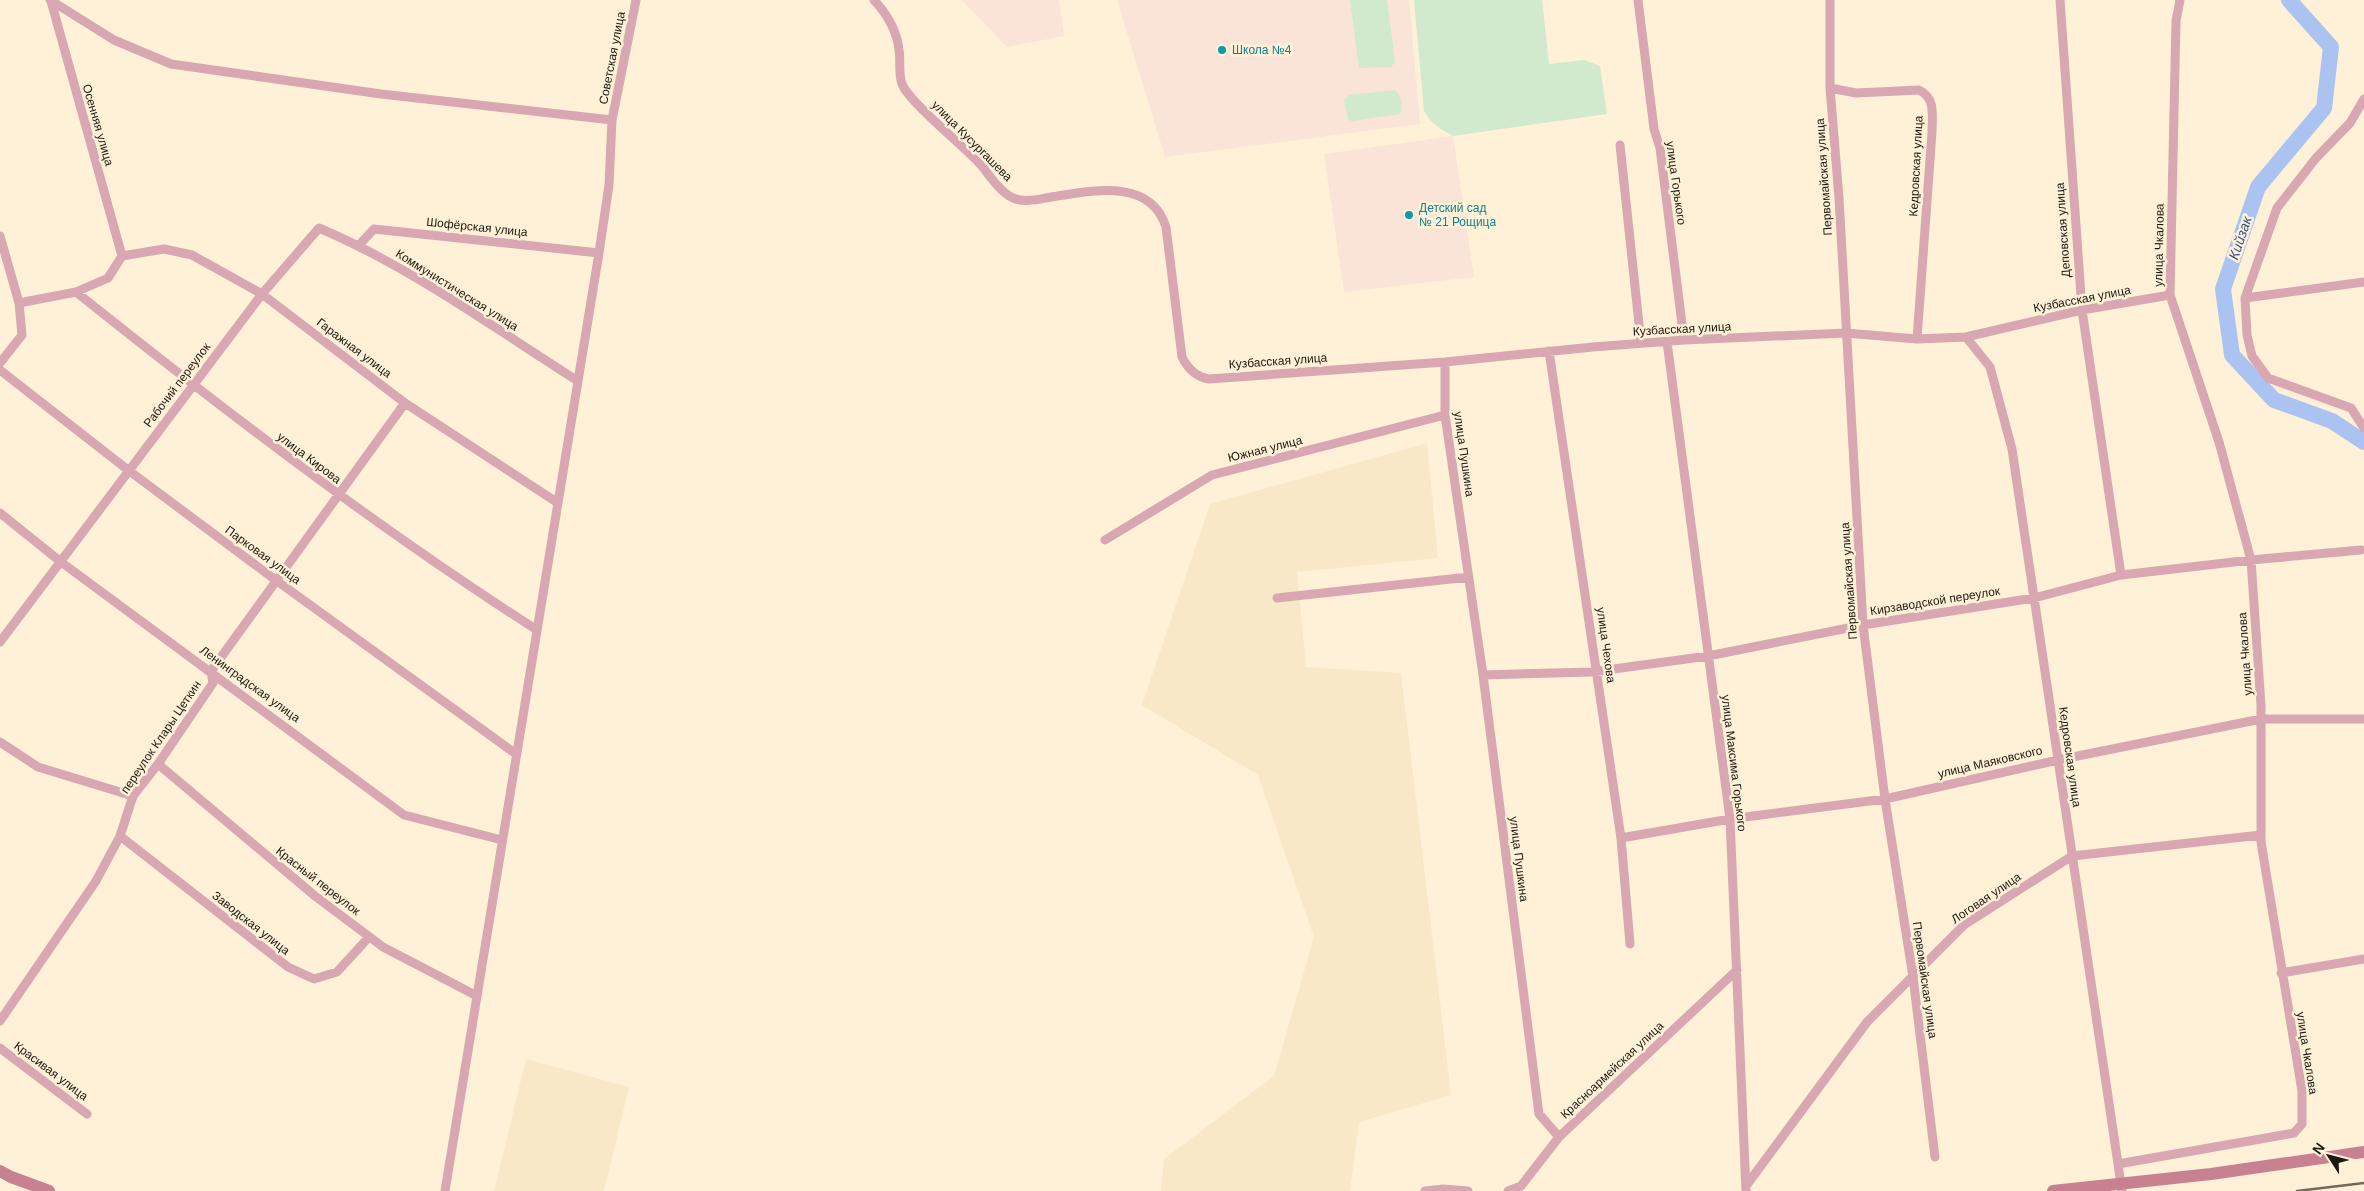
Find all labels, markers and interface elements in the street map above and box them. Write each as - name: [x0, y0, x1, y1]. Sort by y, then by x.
- street label: Советская улица: [596, 10, 628, 106]
- place label: Школа №4: [1232, 43, 1292, 57]
- marker: Школа №4: [1216, 44, 1228, 56]
- street label: Осенняя улица: [80, 82, 116, 168]
- street label: улица Кусургашева: [929, 98, 1015, 184]
- street label: Кедровская улица: [1906, 115, 1926, 217]
- street label: Первомайская улица: [1813, 118, 1835, 236]
- street label: улица Горького: [1663, 140, 1689, 226]
- street label: Деповская улица: [2053, 182, 2073, 278]
- place label: Детский сад № 21 Рощица: [1419, 201, 1496, 229]
- street label: улица Чкалова: [2151, 203, 2167, 287]
- marker: Детский сад № 21 Рощица: [1403, 209, 1415, 221]
- water label: Кийзак: [2225, 213, 2255, 262]
- street label: Шофёрская улица: [426, 215, 529, 239]
- street label: Коммунистическая улица: [393, 247, 521, 334]
- street label: Кузбасская улица: [2032, 283, 2132, 315]
- street label: Гаражная улица: [314, 315, 394, 381]
- street label: Кузбасская улица: [1632, 319, 1732, 339]
- street label: Рабочий переулок: [141, 340, 214, 430]
- street label: Кузбасская улица: [1228, 351, 1328, 371]
- street label: улица Пушкина: [1451, 411, 1477, 498]
- street label: улица Кирова: [274, 429, 344, 487]
- street label: Южная улица: [1226, 433, 1304, 465]
- street label: Первомайская улица: [1838, 522, 1860, 640]
- street label: Парковая улица: [223, 523, 304, 587]
- street label: Кирзаводской переулок: [1869, 584, 2002, 618]
- street label: улица Чехова: [1594, 606, 1618, 684]
- street label: улица Чкалова: [2235, 612, 2255, 696]
- street label: Ленинградская улица: [197, 643, 303, 725]
- street label: переулок Клары Цеткин: [118, 678, 204, 796]
- street label: улица Максима Горького: [1719, 694, 1749, 832]
- street label: Кедровская улица: [2056, 706, 2084, 808]
- street label: улица Маяковского: [1936, 743, 2044, 781]
- street label: улица Пушкина: [1507, 816, 1531, 903]
- street label: Красный переулок: [273, 844, 363, 919]
- street label: Логовая улица: [1948, 869, 2024, 926]
- street label: Заводская улица: [209, 888, 293, 958]
- street label: Первомайская улица: [1910, 921, 1940, 1039]
- street label: улица Чкалова: [2294, 1011, 2320, 1096]
- street label: Красноармейская улица: [1558, 1018, 1667, 1121]
- street label: Красивая улица: [11, 1039, 91, 1103]
- north arrow: [2304, 1131, 2354, 1181]
- text: N: [2309, 1140, 2328, 1157]

